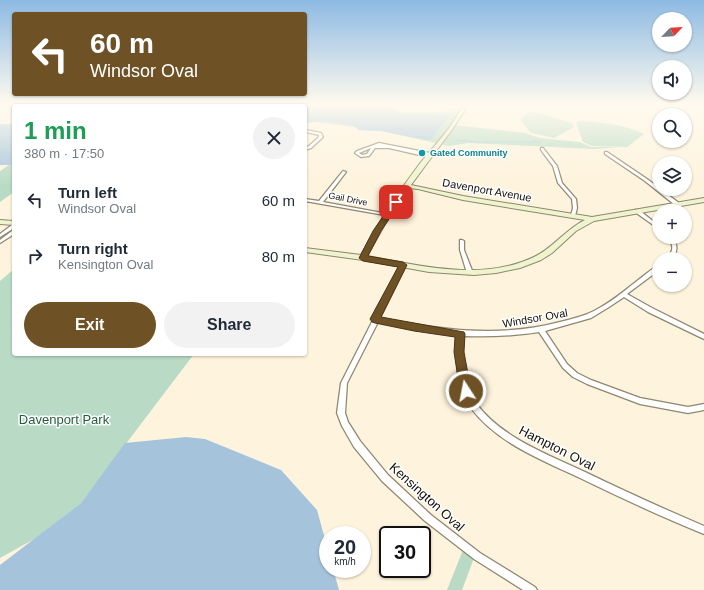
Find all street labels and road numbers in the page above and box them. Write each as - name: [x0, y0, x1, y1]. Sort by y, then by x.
- street label: Davenport Avenue: [441, 176, 533, 204]
- street label: Gail Drive: [328, 190, 368, 208]
- street label: Windsor Oval: [501, 306, 569, 330]
- street label: Hampton Oval: [517, 422, 598, 474]
- street label: Kensington Oval: [387, 460, 468, 535]

